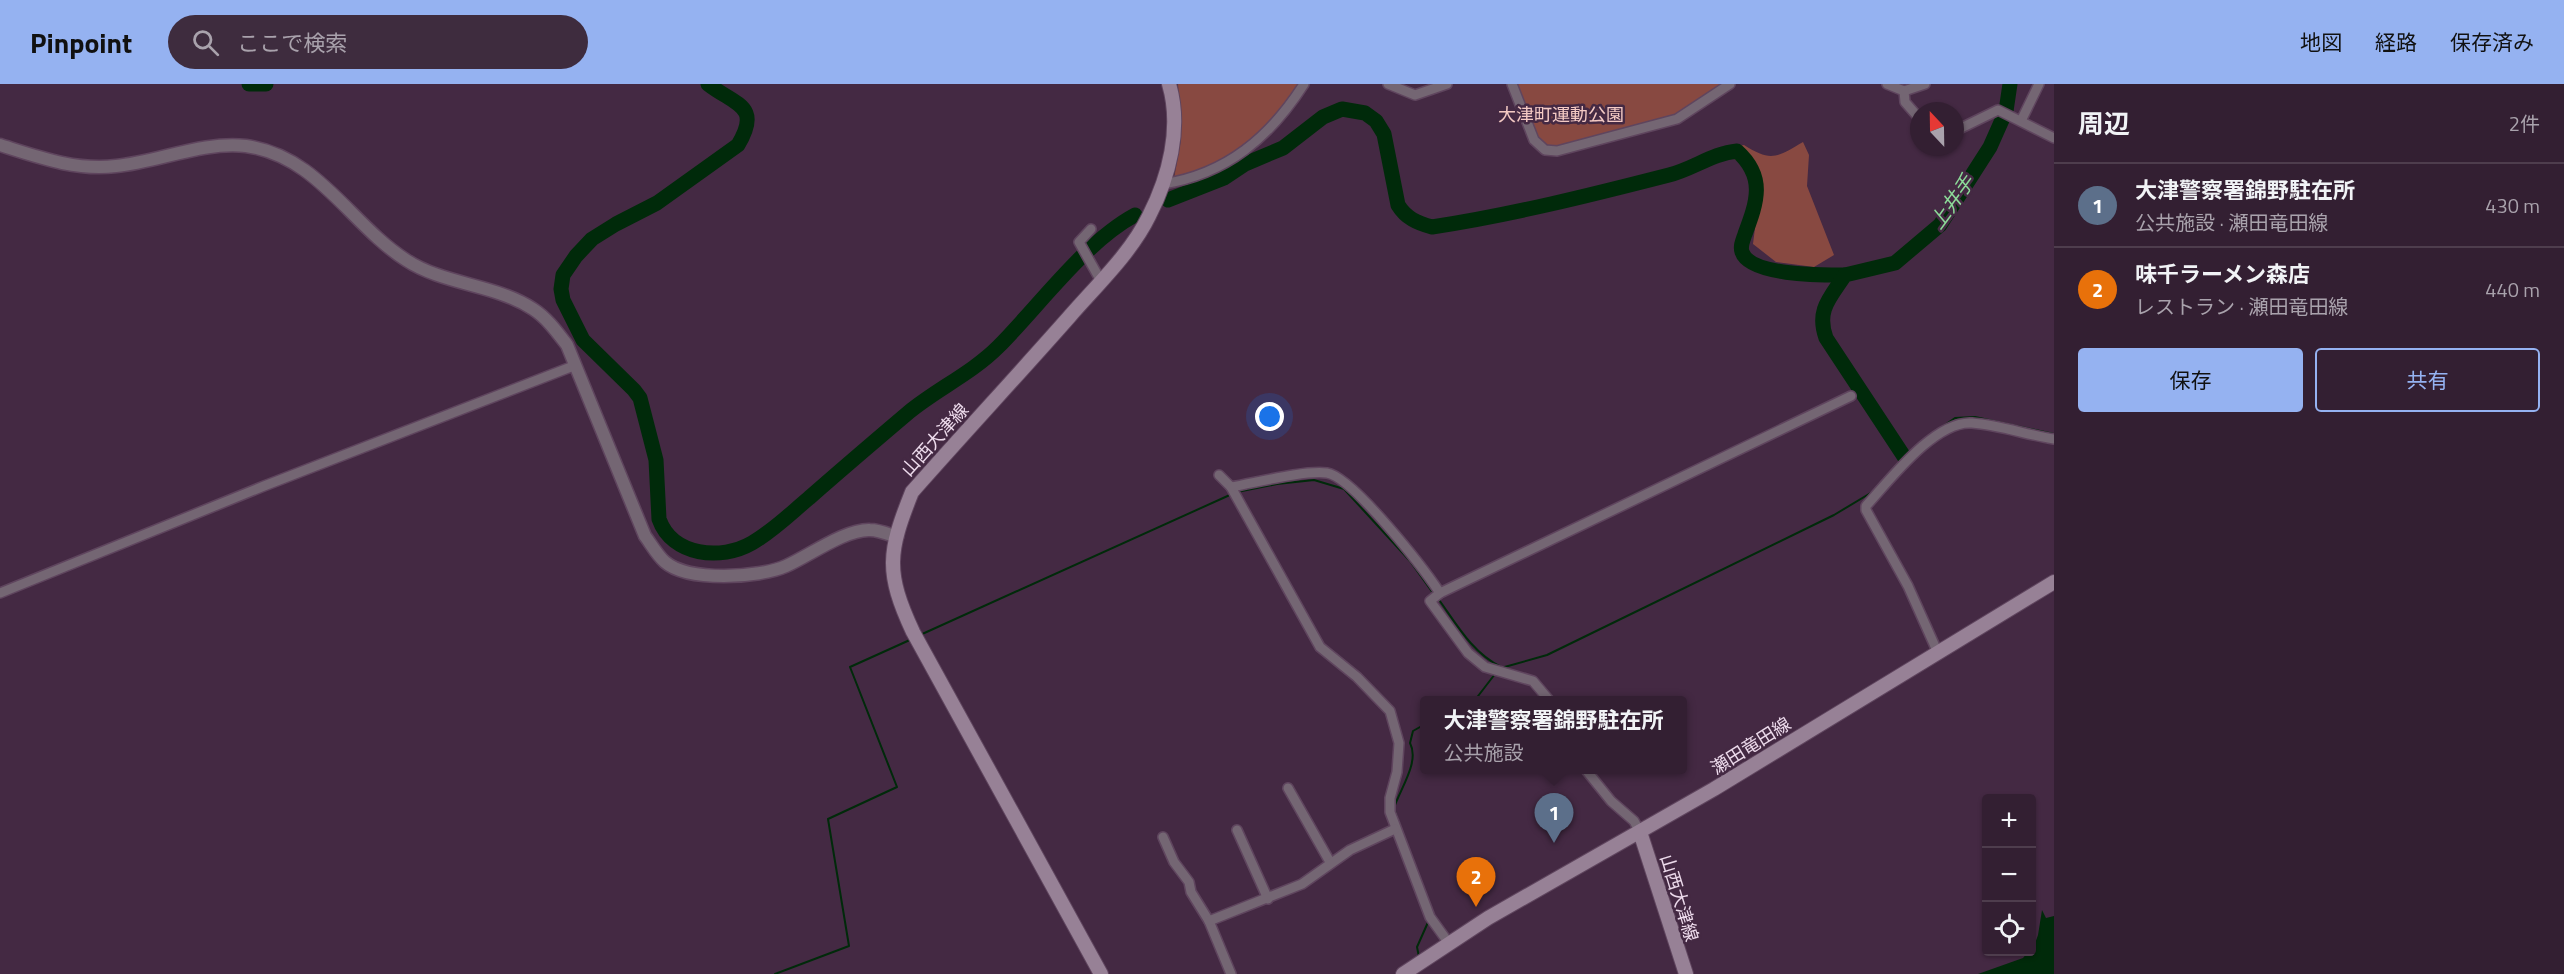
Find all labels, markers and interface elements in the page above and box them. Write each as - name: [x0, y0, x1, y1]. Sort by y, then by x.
- search box: [168, 15, 588, 69]
- text: Pinpoint: [30, 21, 132, 64]
- icon: search: [189, 26, 222, 59]
- text: ここで検索: [237, 26, 347, 60]
- text: 地図: [2300, 26, 2342, 58]
- text: 経路: [2375, 26, 2417, 58]
- text: 保存済み: [2450, 26, 2534, 58]
- park label: 大津町運動公園: [1498, 101, 1624, 128]
- north arrow: [1910, 102, 1964, 156]
- text: 周辺: [2078, 104, 2130, 143]
- text: 2件: [2509, 108, 2540, 139]
- water label: 上井手: [1921, 168, 1982, 235]
- text: 大津警察署錦野駐在所: [2135, 173, 2355, 207]
- text: 1: [2092, 190, 2103, 221]
- text: 430 m: [2485, 190, 2540, 221]
- text: 公共施設 · 瀬田竜田線: [2135, 207, 2328, 238]
- text: 味千ラーメン森店: [2135, 257, 2310, 291]
- text: 2: [2092, 274, 2103, 305]
- text: 440 m: [2485, 274, 2540, 305]
- text: レストラン · 瀬田竜田線: [2135, 291, 2348, 322]
- button: 保存: [2078, 348, 2303, 412]
- button: 共有: [2315, 348, 2540, 412]
- street label: 山西大津線: [894, 397, 975, 482]
- your location: [1255, 402, 1284, 431]
- popup: [1420, 696, 1687, 774]
- text: 大津警察署錦野駐在所: [1443, 703, 1664, 737]
- street label: 瀬田竜田線: [1705, 710, 1796, 781]
- text: 公共施設: [1443, 737, 1523, 768]
- pin: 1: [1534, 794, 1574, 843]
- map controls: [1982, 794, 2036, 956]
- button: +: [1982, 794, 2036, 848]
- button: −: [1982, 848, 2036, 902]
- street label: 山西大津線: [1653, 851, 1706, 945]
- pin: 2: [1456, 858, 1496, 907]
- button: locate: [1982, 902, 2036, 956]

